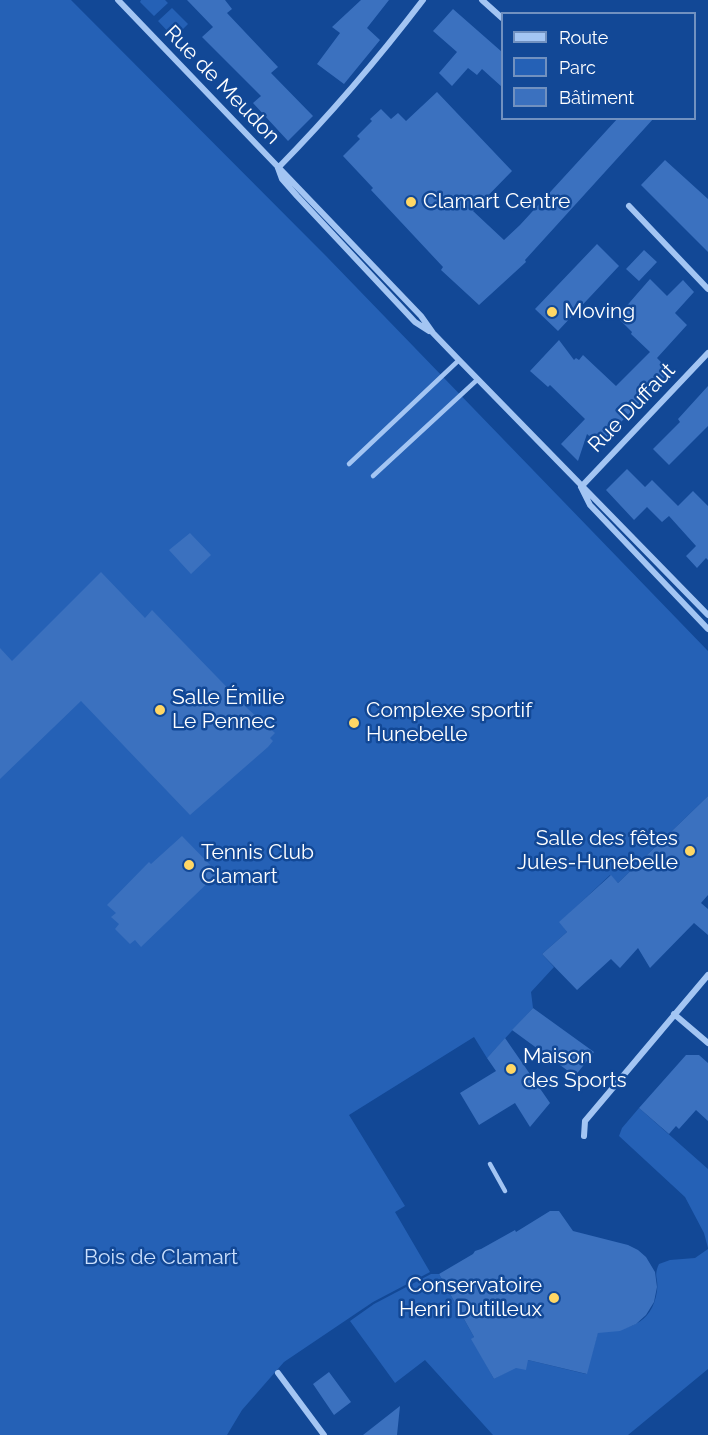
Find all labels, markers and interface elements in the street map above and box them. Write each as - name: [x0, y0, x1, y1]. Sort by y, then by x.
- legend: [501, 12, 696, 120]
- street label: Rue de Meudon: [159, 20, 285, 150]
- text: Route: [559, 27, 608, 48]
- text: Parc: [559, 57, 596, 78]
- text: Bâtiment: [559, 87, 634, 108]
- place label: Clamart Centre: [423, 189, 570, 215]
- marker: Clamart Centre: [404, 195, 418, 209]
- place label: Moving: [564, 299, 635, 325]
- marker: Moving: [545, 305, 559, 319]
- street label: Rue Duffaut: [583, 358, 681, 458]
- place label: Salle Émilie Le Pennec: [172, 685, 284, 735]
- place label: Complexe sportif Hunebelle: [366, 698, 532, 748]
- marker: Salle Émilie Le Pennec: [153, 703, 167, 717]
- marker: Complexe sportif Hunebelle: [347, 716, 361, 730]
- place label: Salle des fêtes Jules-Hunebelle: [517, 826, 678, 876]
- place label: Tennis Club Clamart: [201, 840, 314, 890]
- marker: Salle des fêtes Jules-Hunebelle: [683, 844, 697, 858]
- marker: Tennis Club Clamart: [182, 858, 196, 872]
- place label: Maison des Sports: [523, 1044, 627, 1094]
- marker: Maison des Sports: [504, 1062, 518, 1076]
- park label: Bois de Clamart: [84, 1245, 238, 1271]
- place label: Conservatoire Henri Dutilleux: [399, 1273, 542, 1323]
- marker: Conservatoire Henri Dutilleux: [547, 1291, 561, 1305]

